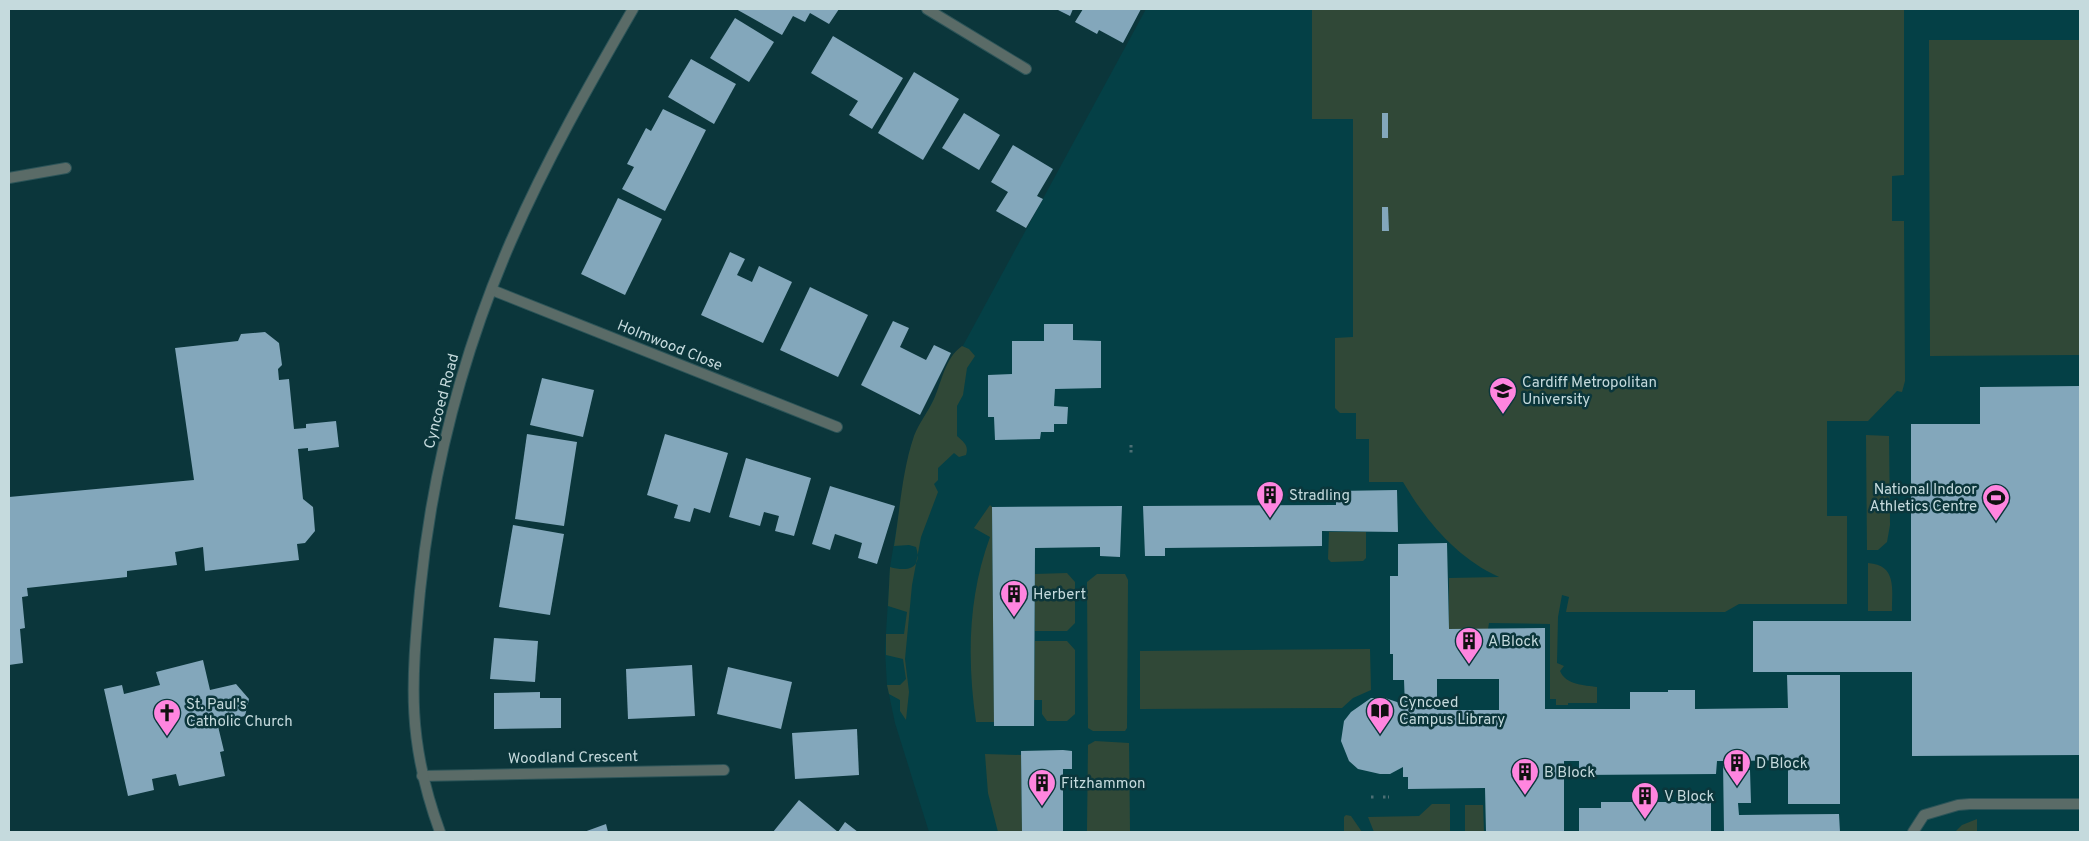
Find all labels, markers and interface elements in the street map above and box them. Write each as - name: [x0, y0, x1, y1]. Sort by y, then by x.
- street label: Holmwood Close: [614, 317, 725, 376]
- street label: Cyncoed Road: [421, 352, 464, 451]
- place label: Cardiff Metropolitan University: [1522, 374, 1657, 410]
- school or university icon: Cardiff Metropolitan University: [1488, 376, 1518, 415]
- building icon: Stradling: [1255, 480, 1285, 519]
- place label: National Indoor Athletics Centre: [1869, 481, 1977, 517]
- sports icon: National Indoor Athletics Centre: [1981, 483, 2011, 522]
- place label: Stradling: [1289, 487, 1350, 506]
- building icon: Herbert: [999, 579, 1029, 618]
- place label: Herbert: [1033, 586, 1086, 605]
- building icon: A Block: [1454, 626, 1484, 665]
- place label: A Block: [1488, 633, 1539, 652]
- place label: Cyncoed Campus Library: [1399, 694, 1505, 730]
- place label: St. Paul's Catholic Church: [186, 696, 293, 732]
- library icon: Cyncoed Campus Library: [1365, 696, 1395, 735]
- church icon: St. Paul's Catholic Church: [152, 698, 182, 737]
- street label: Woodland Crescent: [508, 748, 638, 769]
- building icon: D Block: [1722, 748, 1752, 787]
- place label: D Block: [1756, 755, 1808, 774]
- building icon: B Block: [1510, 757, 1540, 796]
- place label: B Block: [1544, 764, 1595, 783]
- building icon: Fitzhammon: [1027, 768, 1057, 807]
- place label: Fitzhammon: [1061, 775, 1146, 794]
- building icon: V Block: [1630, 781, 1660, 820]
- place label: V Block: [1664, 788, 1715, 807]

